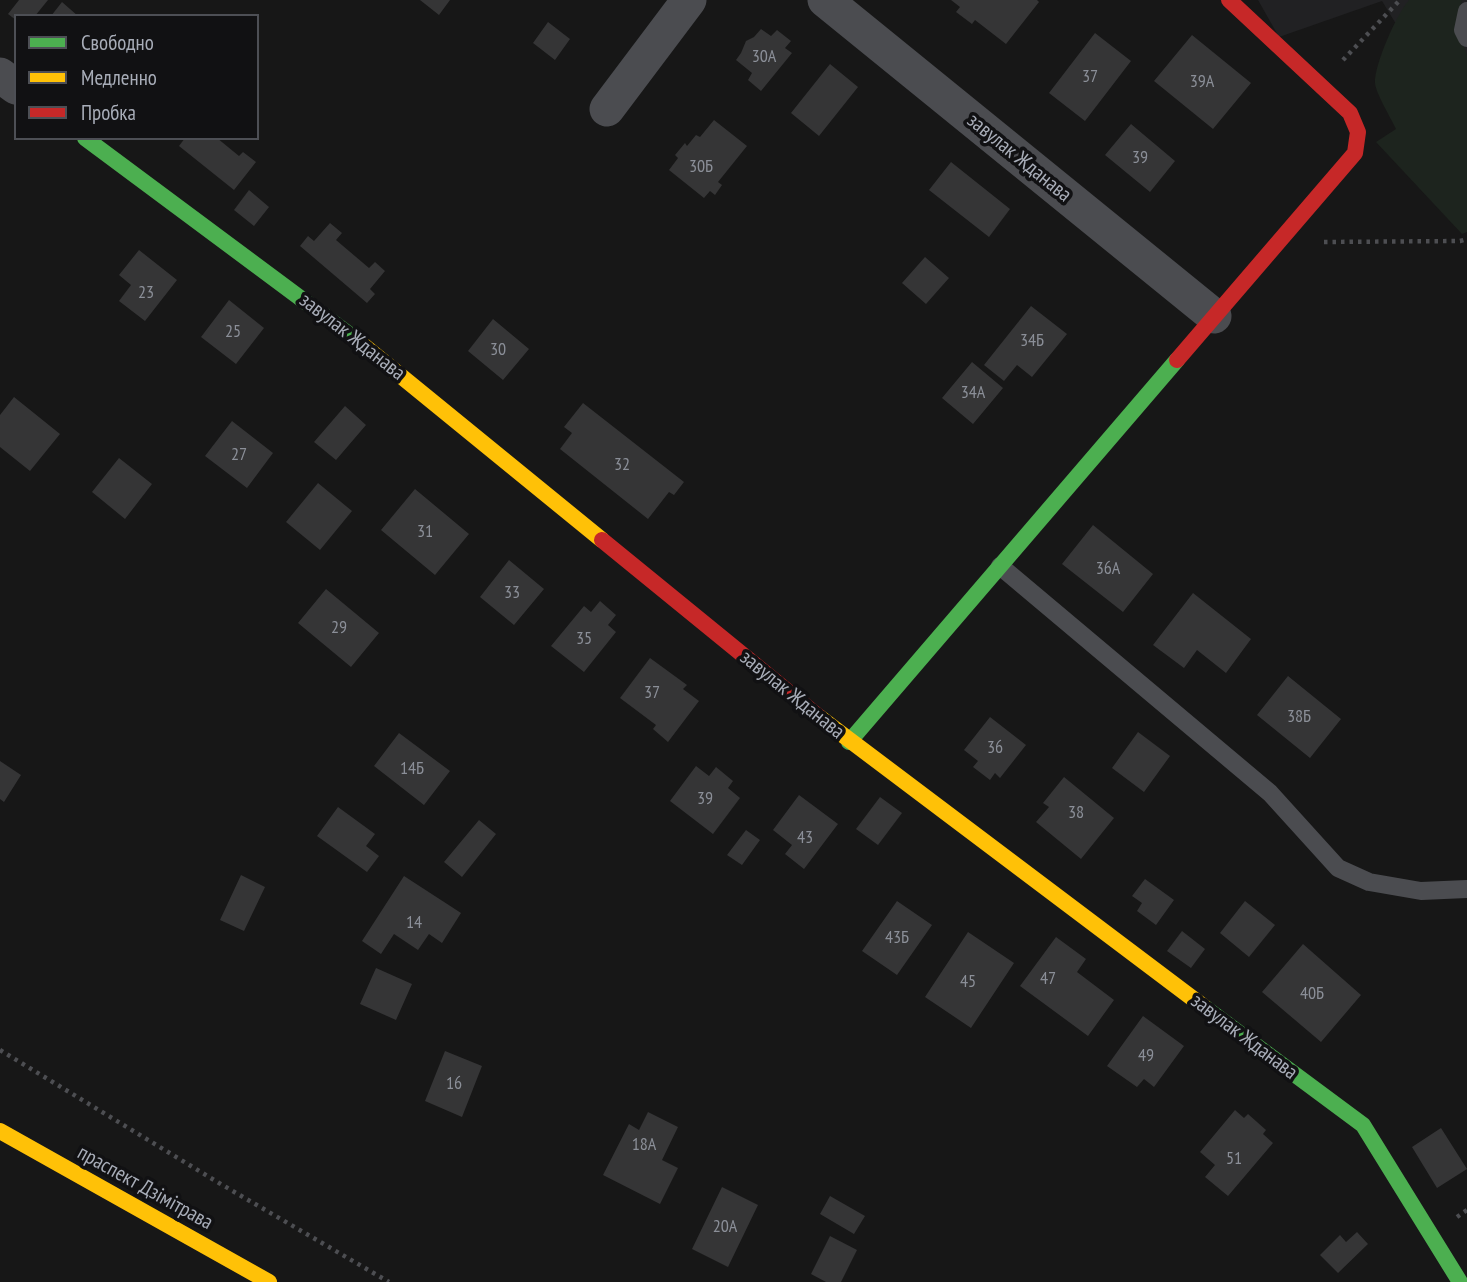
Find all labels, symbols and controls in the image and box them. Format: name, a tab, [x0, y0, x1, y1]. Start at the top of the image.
legend	[14, 14, 259, 140]
text: Свободно	[81, 29, 154, 56]
house number: 30А	[752, 46, 776, 68]
text: Медленно	[81, 64, 157, 91]
house number: 37	[1082, 66, 1098, 88]
house number: 39А	[1190, 71, 1214, 93]
text: Пробка	[81, 99, 136, 126]
street label: завулак Жданава	[962, 108, 1076, 208]
house number: 39	[1132, 147, 1148, 169]
house number: 30Б	[689, 156, 713, 178]
house number: 23	[138, 282, 154, 304]
street label: завулак Жданава	[294, 288, 410, 386]
house number: 25	[225, 321, 241, 343]
house number: 34Б	[1020, 330, 1044, 352]
house number: 30	[490, 339, 506, 361]
house number: 34А	[961, 382, 985, 404]
house number: 27	[231, 444, 247, 466]
house number: 32	[614, 454, 630, 476]
house number: 31	[417, 521, 433, 543]
house number: 36А	[1096, 558, 1120, 580]
house number: 33	[504, 582, 520, 604]
house number: 29	[331, 617, 347, 639]
house number: 35	[576, 628, 592, 650]
street label: завулак Жданава	[735, 645, 849, 745]
house number: 37	[644, 682, 660, 704]
house number: 38Б	[1287, 706, 1311, 728]
house number: 36	[987, 737, 1003, 759]
house number: 14Б	[400, 758, 424, 780]
house number: 39	[697, 788, 713, 810]
house number: 38	[1068, 802, 1084, 824]
house number: 43	[797, 827, 813, 849]
house number: 14	[406, 912, 422, 934]
house number: 43Б	[885, 927, 909, 949]
house number: 47	[1040, 968, 1056, 990]
house number: 45	[960, 971, 976, 993]
house number: 40Б	[1300, 983, 1324, 1005]
street label: завулак Жданава	[1186, 989, 1302, 1085]
house number: 49	[1138, 1045, 1154, 1067]
house number: 16	[446, 1073, 462, 1095]
house number: 18А	[632, 1134, 656, 1156]
street label: праспект Дзімітрава	[73, 1140, 217, 1236]
house number: 51	[1226, 1148, 1242, 1170]
house number: 20А	[713, 1216, 737, 1238]

